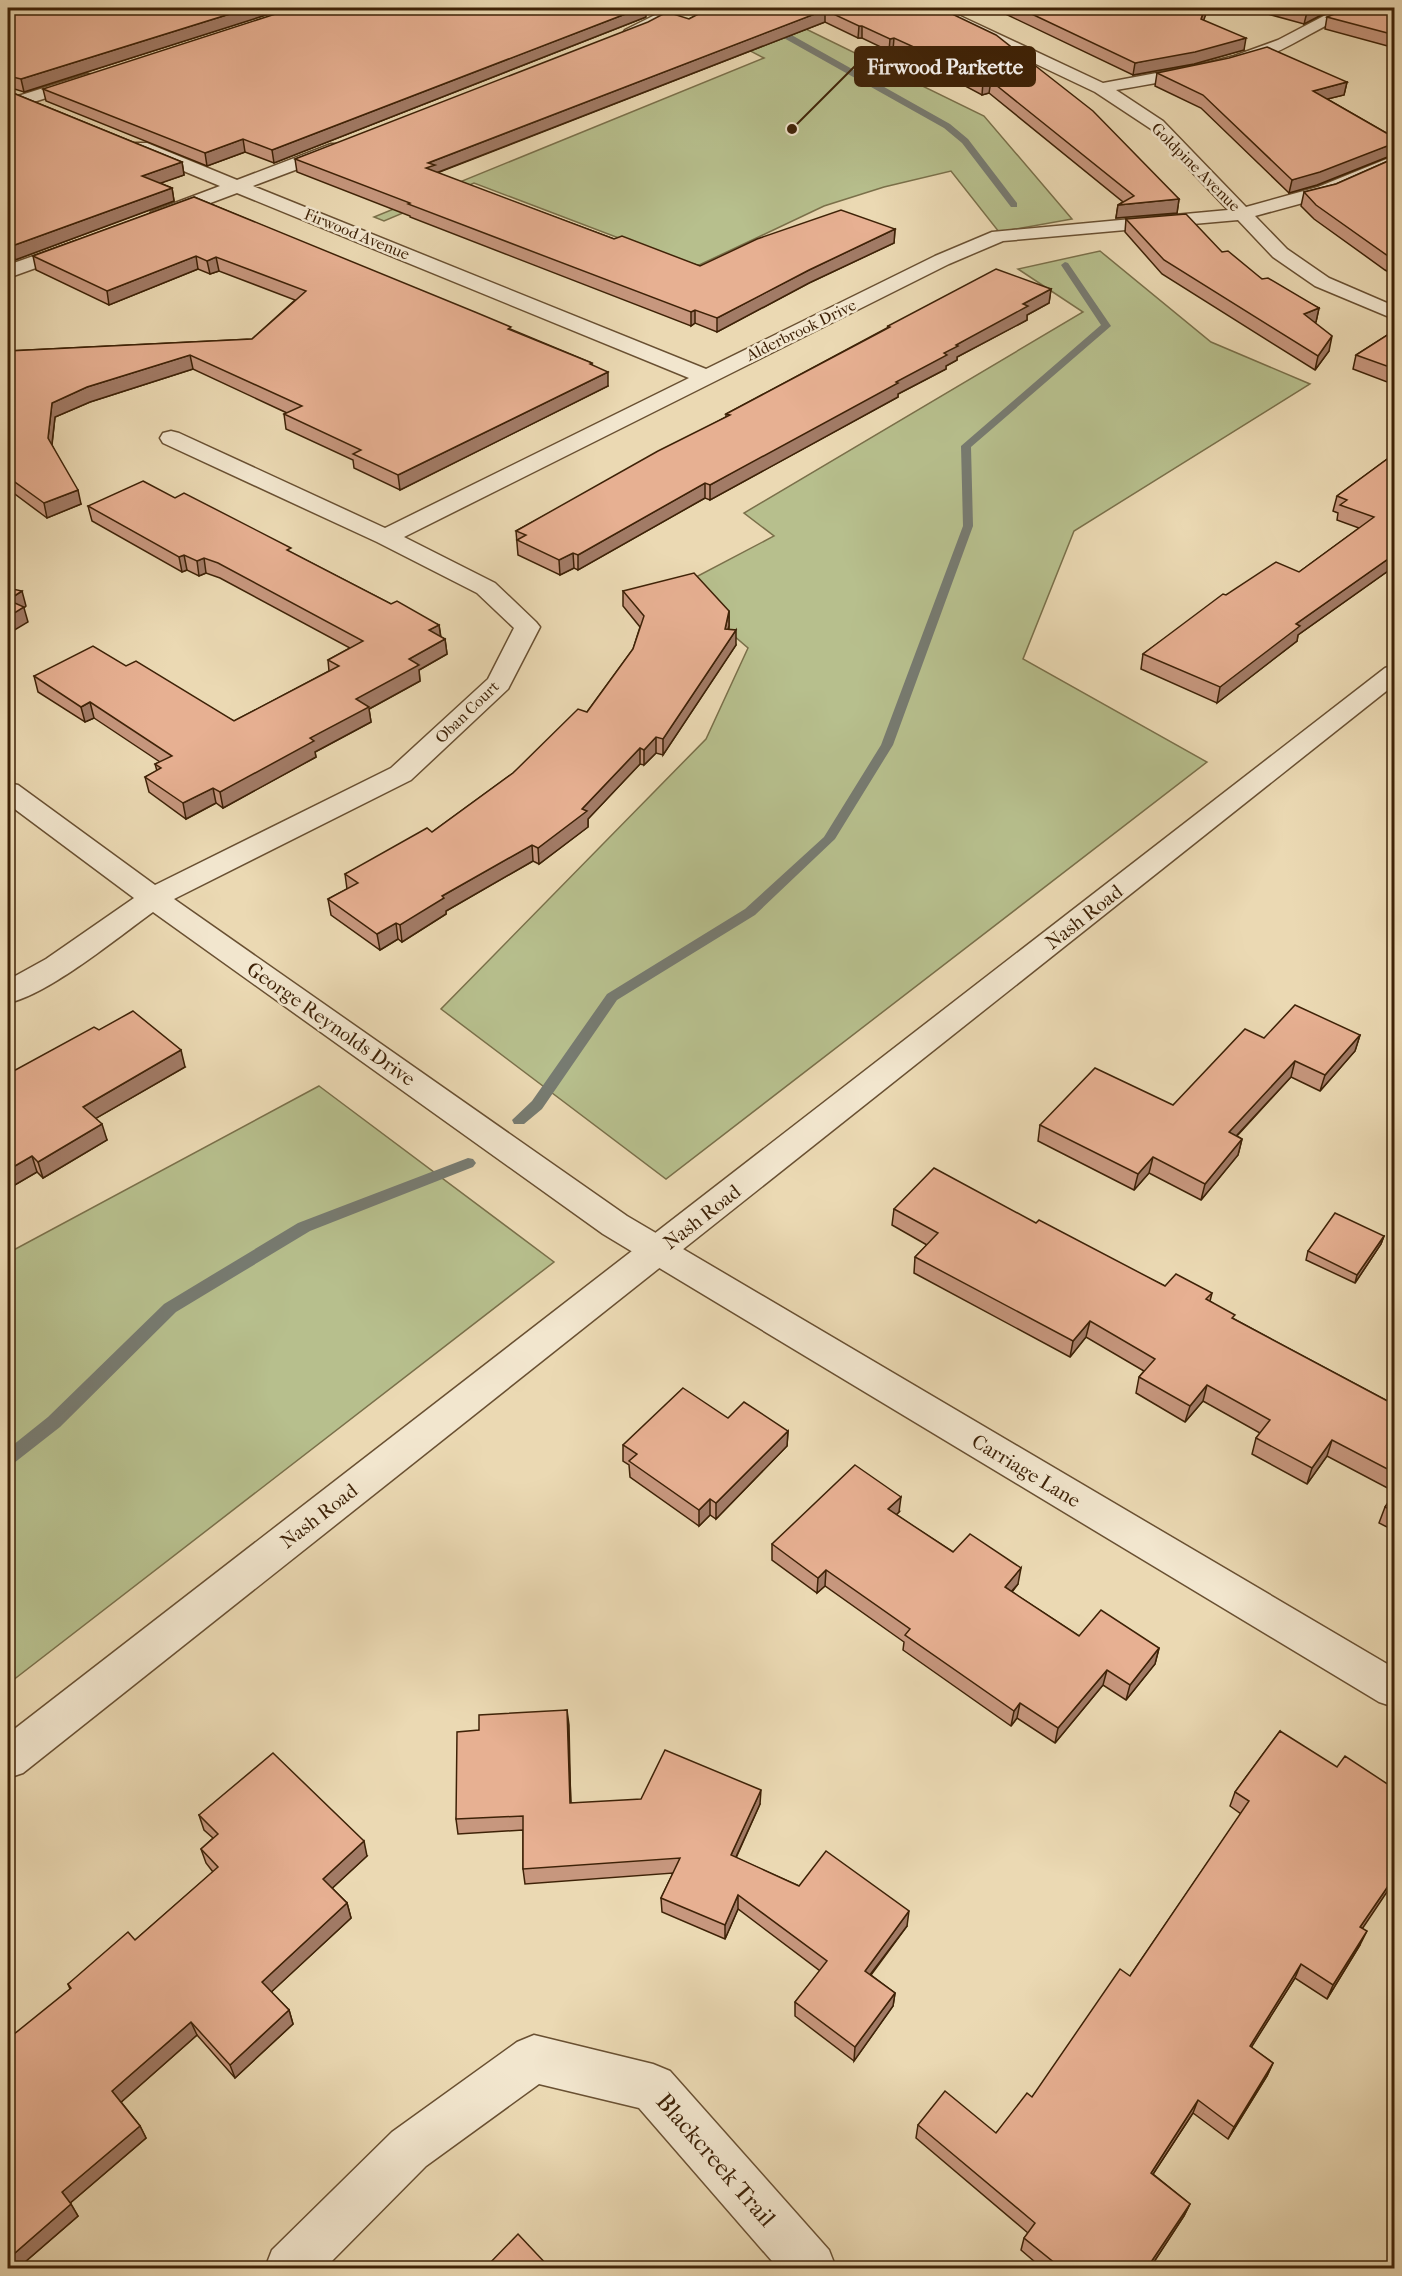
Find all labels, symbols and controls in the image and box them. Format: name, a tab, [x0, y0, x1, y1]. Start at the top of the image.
callout: Firwood Parkette	[855, 47, 1035, 86]
text: Firwood Parkette	[866, 55, 1024, 79]
street label: Goldpine Avenue	[1148, 119, 1244, 215]
street label: Firwood Avenue	[302, 204, 412, 264]
street label: Alderbrook Drive	[742, 295, 859, 365]
street label: Oban Court	[431, 677, 503, 747]
street label: Nash Road	[1041, 879, 1128, 954]
street label: George Reynolds Drive	[242, 957, 420, 1091]
street label: Nash Road	[659, 1179, 746, 1254]
street label: Carriage Lane	[968, 1430, 1085, 1512]
street label: Nash Road	[276, 1478, 363, 1553]
street label: Blackcreek Trail	[651, 2088, 782, 2233]

